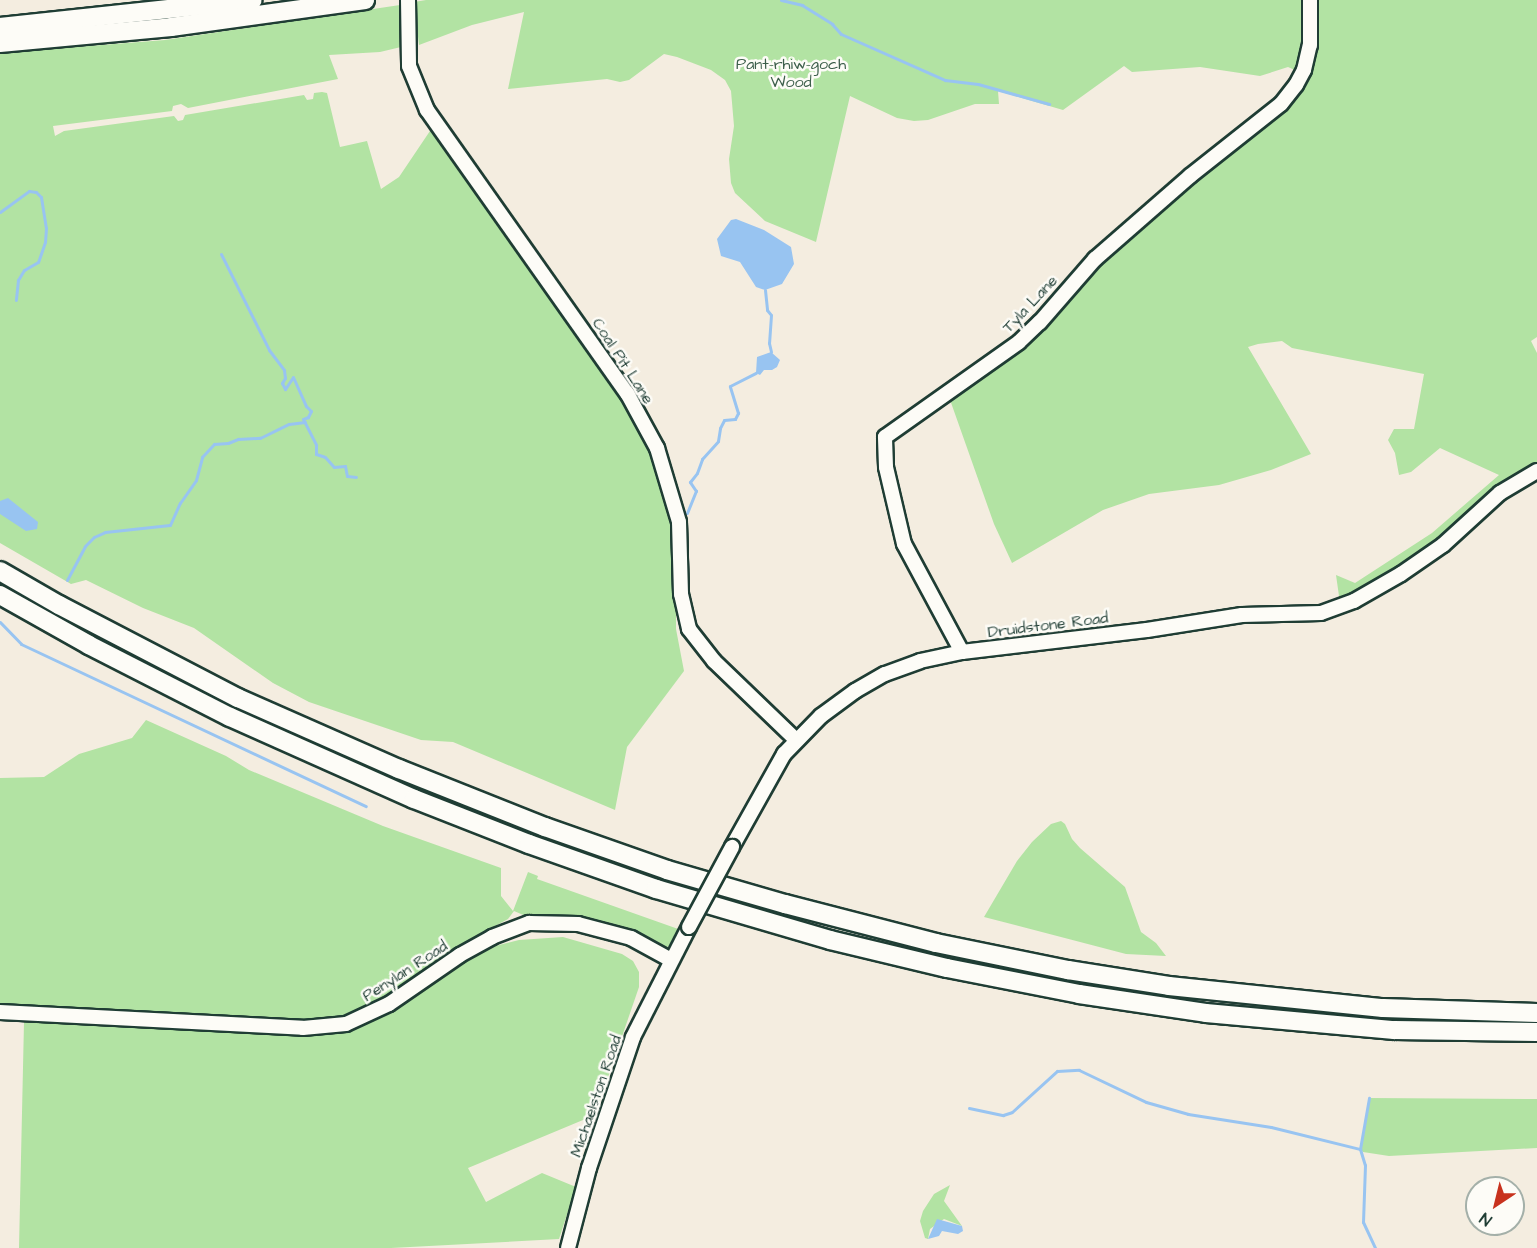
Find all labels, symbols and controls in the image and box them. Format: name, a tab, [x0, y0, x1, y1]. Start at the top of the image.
park label: Pant-rhiw-goch Wood	[736, 54, 846, 92]
street label: Tyla Lane	[999, 271, 1061, 337]
street label: Coal Pit Lane	[588, 314, 658, 408]
street label: Druidstone Road	[987, 608, 1109, 642]
street label: Penylan Road	[359, 936, 451, 1006]
street label: Michaelston Road	[566, 1033, 626, 1159]
north arrow	[1465, 1176, 1525, 1236]
text: N	[1475, 1207, 1496, 1231]

